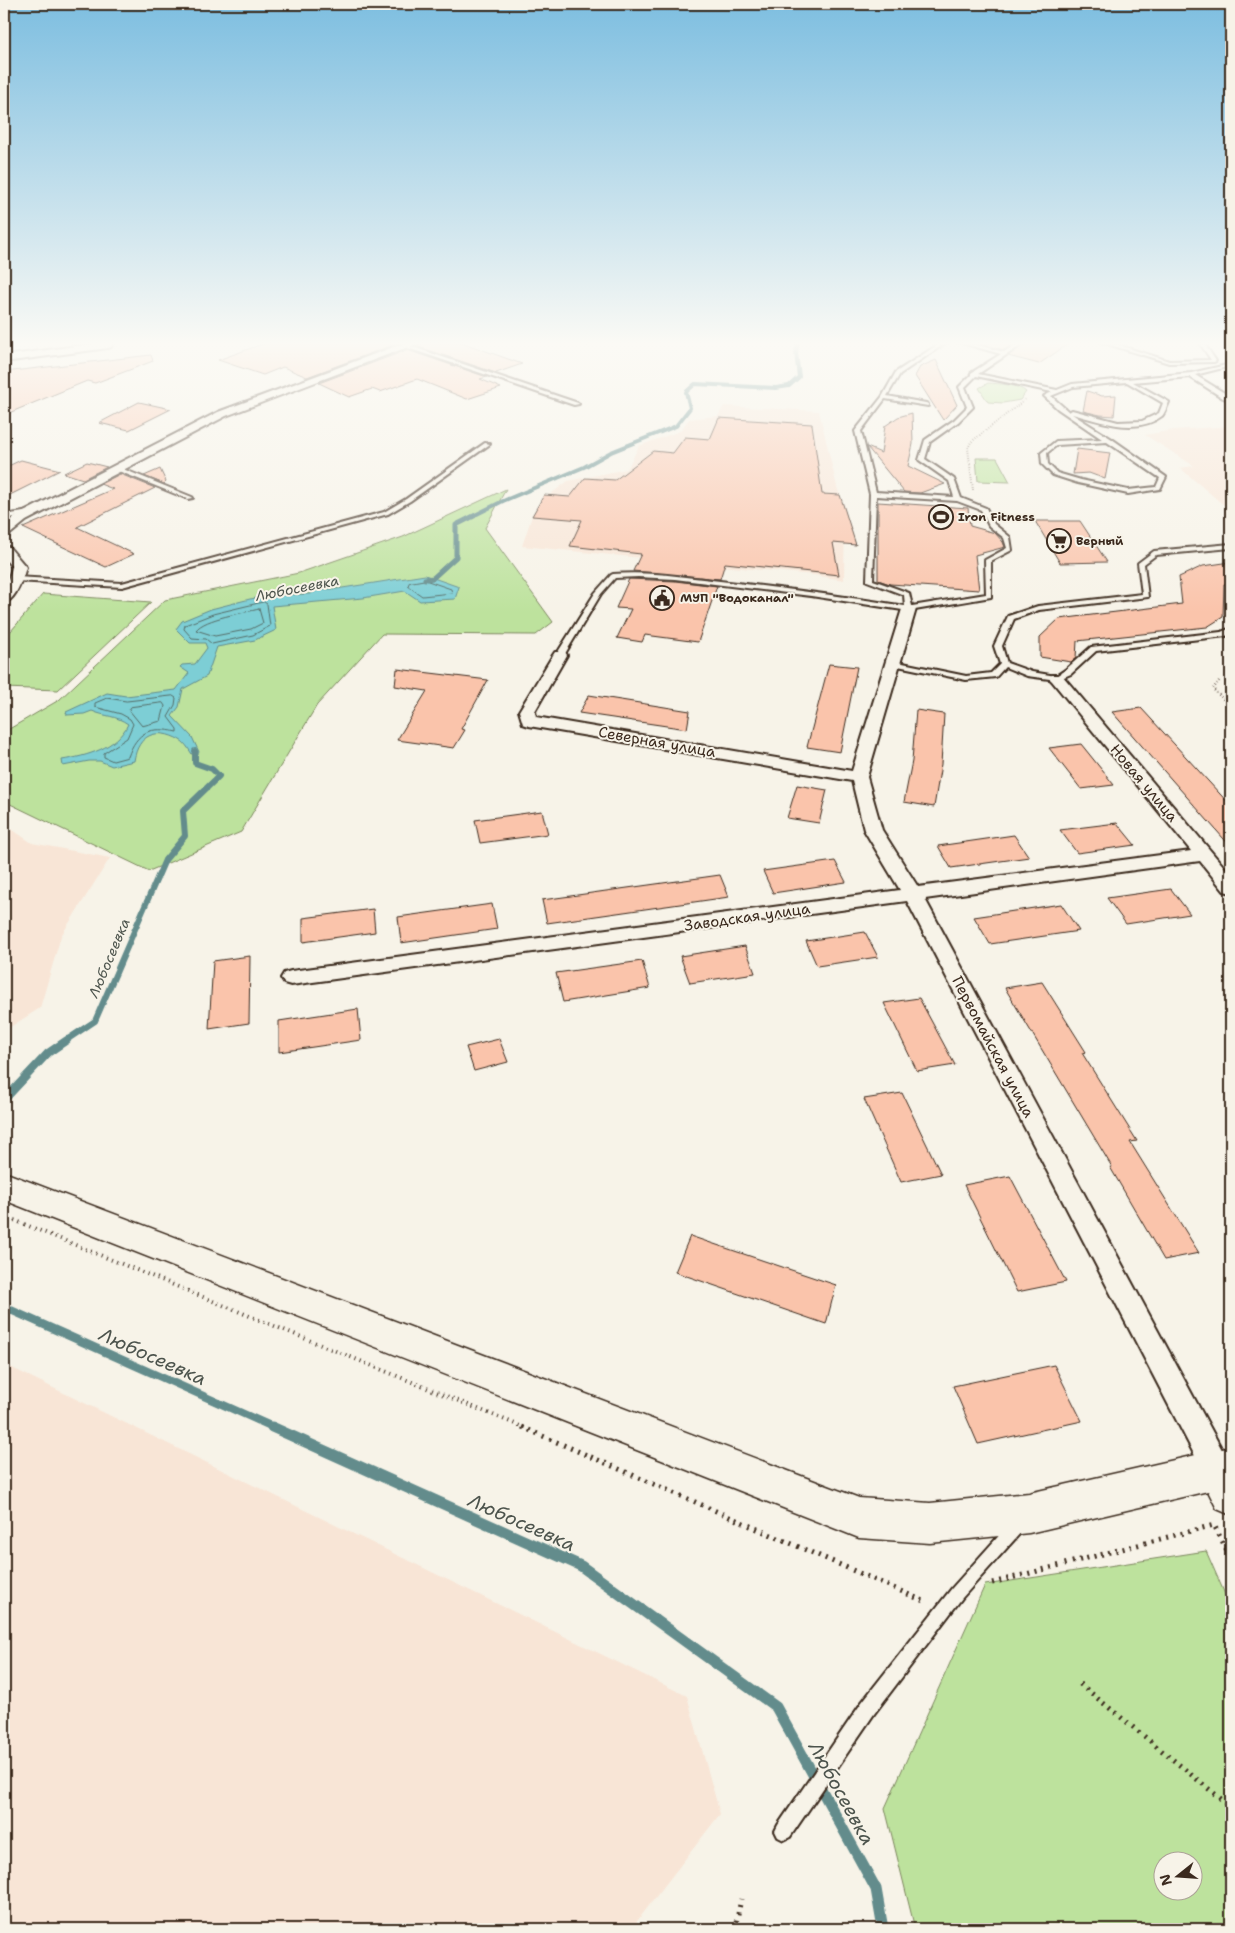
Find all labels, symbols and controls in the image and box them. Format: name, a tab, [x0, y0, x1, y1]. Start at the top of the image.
sports icon: Iron Fitness	[928, 504, 954, 530]
place label: Iron Fitness	[958, 509, 1035, 525]
supermarket icon: Верный	[1046, 528, 1072, 554]
place label: Верный	[1076, 533, 1124, 549]
water label: Любосеевка	[253, 571, 340, 605]
public building icon: МУП "Водоканал"	[649, 585, 675, 611]
place label: МУП "Водоканал"	[680, 590, 794, 606]
street label: Северная улица	[597, 722, 718, 762]
street label: Новая улица	[1106, 740, 1183, 827]
street label: Заводская улица	[683, 898, 812, 936]
water label: Любосеевка	[84, 916, 134, 1001]
street label: Первомайская улица	[947, 973, 1039, 1122]
water label: Любосеевка	[94, 1321, 210, 1391]
water label: Любосеевка	[463, 1487, 579, 1557]
water label: Любосеевка	[802, 1736, 880, 1850]
north arrow	[1152, 1850, 1202, 1900]
text: N	[1155, 1872, 1176, 1888]

